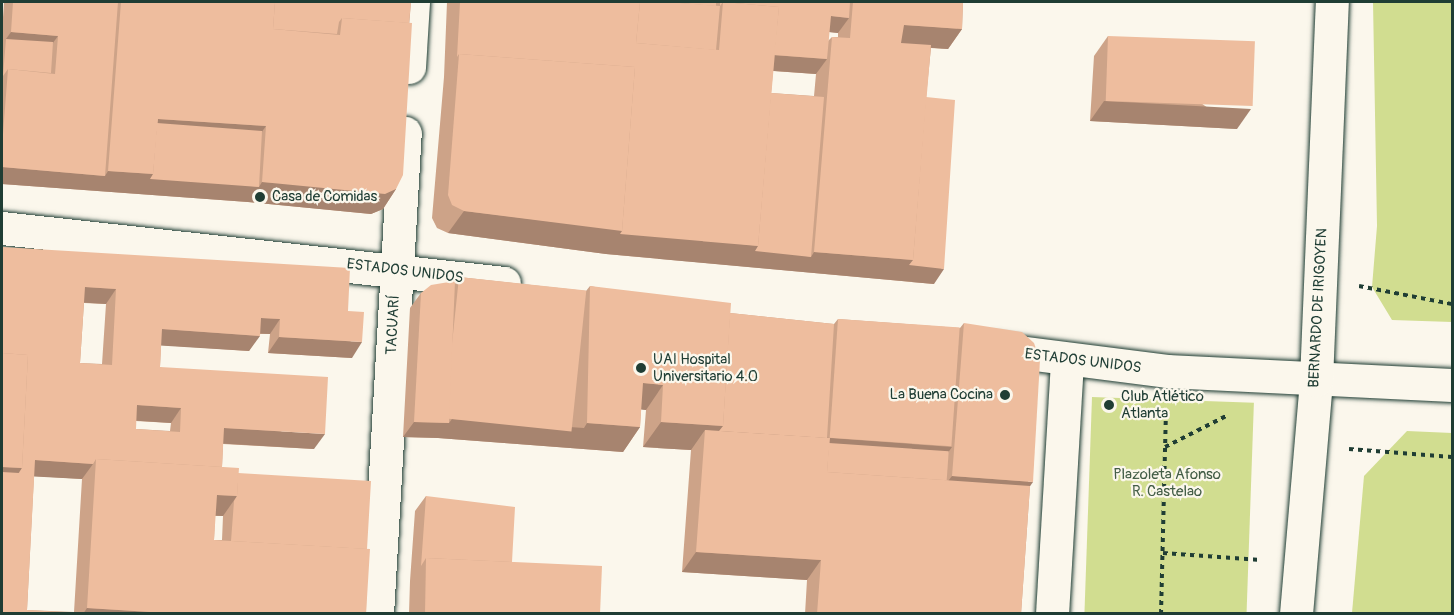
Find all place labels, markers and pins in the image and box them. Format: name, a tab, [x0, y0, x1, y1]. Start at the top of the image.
place label: Casa de Comidas	[272, 188, 377, 206]
marker: Casa de Comidas	[253, 190, 267, 204]
place label: UAI Hospital Universitario 4.0	[653, 350, 758, 385]
marker: UAI Hospital Universitario 4.0	[634, 361, 648, 375]
place label: La Buena Cocina	[890, 386, 993, 404]
place label: Club Atlético Atlanta	[1121, 387, 1204, 422]
marker: La Buena Cocina	[998, 388, 1012, 402]
marker: Club Atlético Atlanta	[1102, 398, 1116, 412]

